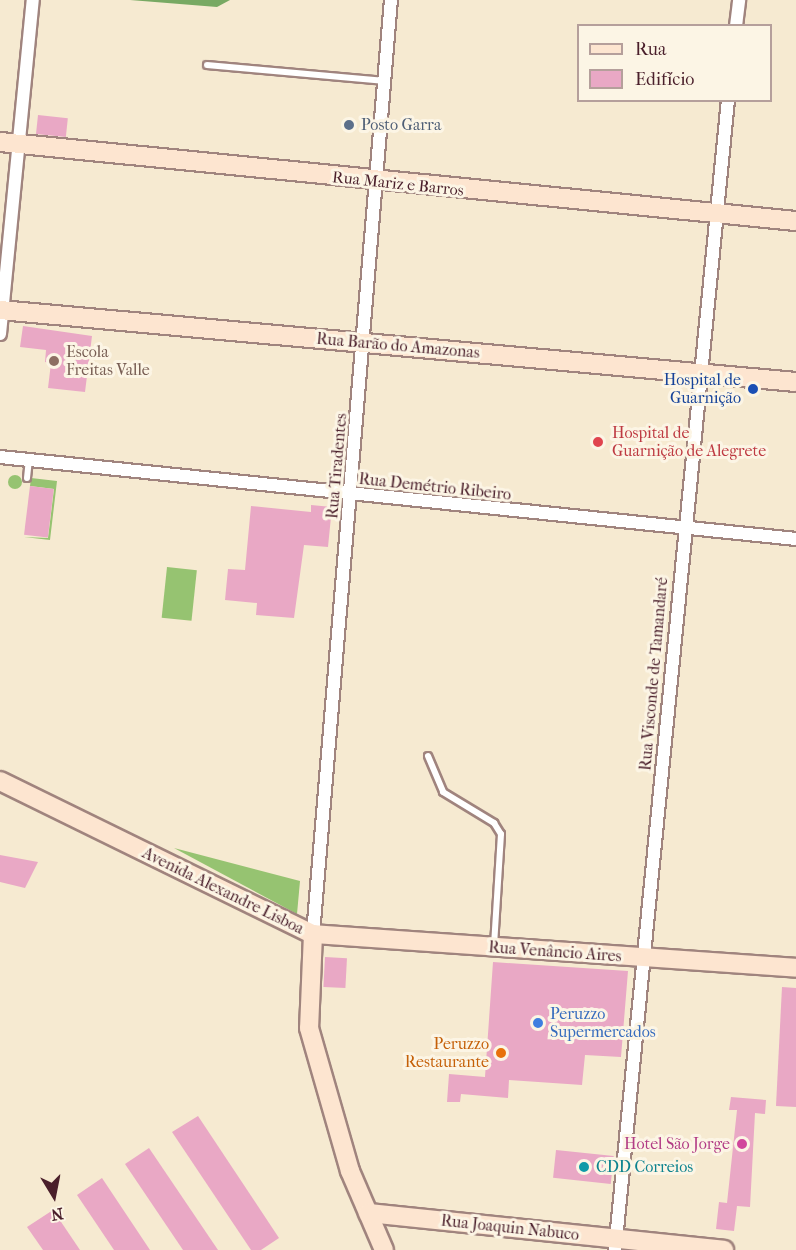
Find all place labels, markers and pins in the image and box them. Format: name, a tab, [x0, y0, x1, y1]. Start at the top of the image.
place label: Posto Garra	[361, 115, 441, 135]
marker: Posto Garra	[342, 118, 356, 132]
place label: Escola Freitas Valle	[66, 342, 150, 380]
marker: Escola Freitas Valle	[47, 354, 61, 368]
place label: Hospital de Guarnição	[664, 370, 741, 408]
marker: Hospital de Guarnição	[746, 382, 760, 396]
place label: Hospital de Guarnição de Alegrete	[612, 423, 766, 461]
marker: Hospital de Guarnição de Alegrete	[589, 433, 607, 451]
place label: Peruzzo Supermercados	[550, 1004, 656, 1042]
marker: Peruzzo Supermercados	[531, 1016, 545, 1030]
place label: Peruzzo Restaurante	[405, 1034, 489, 1072]
marker: Peruzzo Restaurante	[494, 1046, 508, 1060]
place label: Hotel São Jorge	[624, 1134, 730, 1154]
marker: Hotel São Jorge	[735, 1137, 749, 1151]
place label: CDD Correios	[596, 1157, 693, 1177]
marker: CDD Correios	[577, 1160, 591, 1174]

